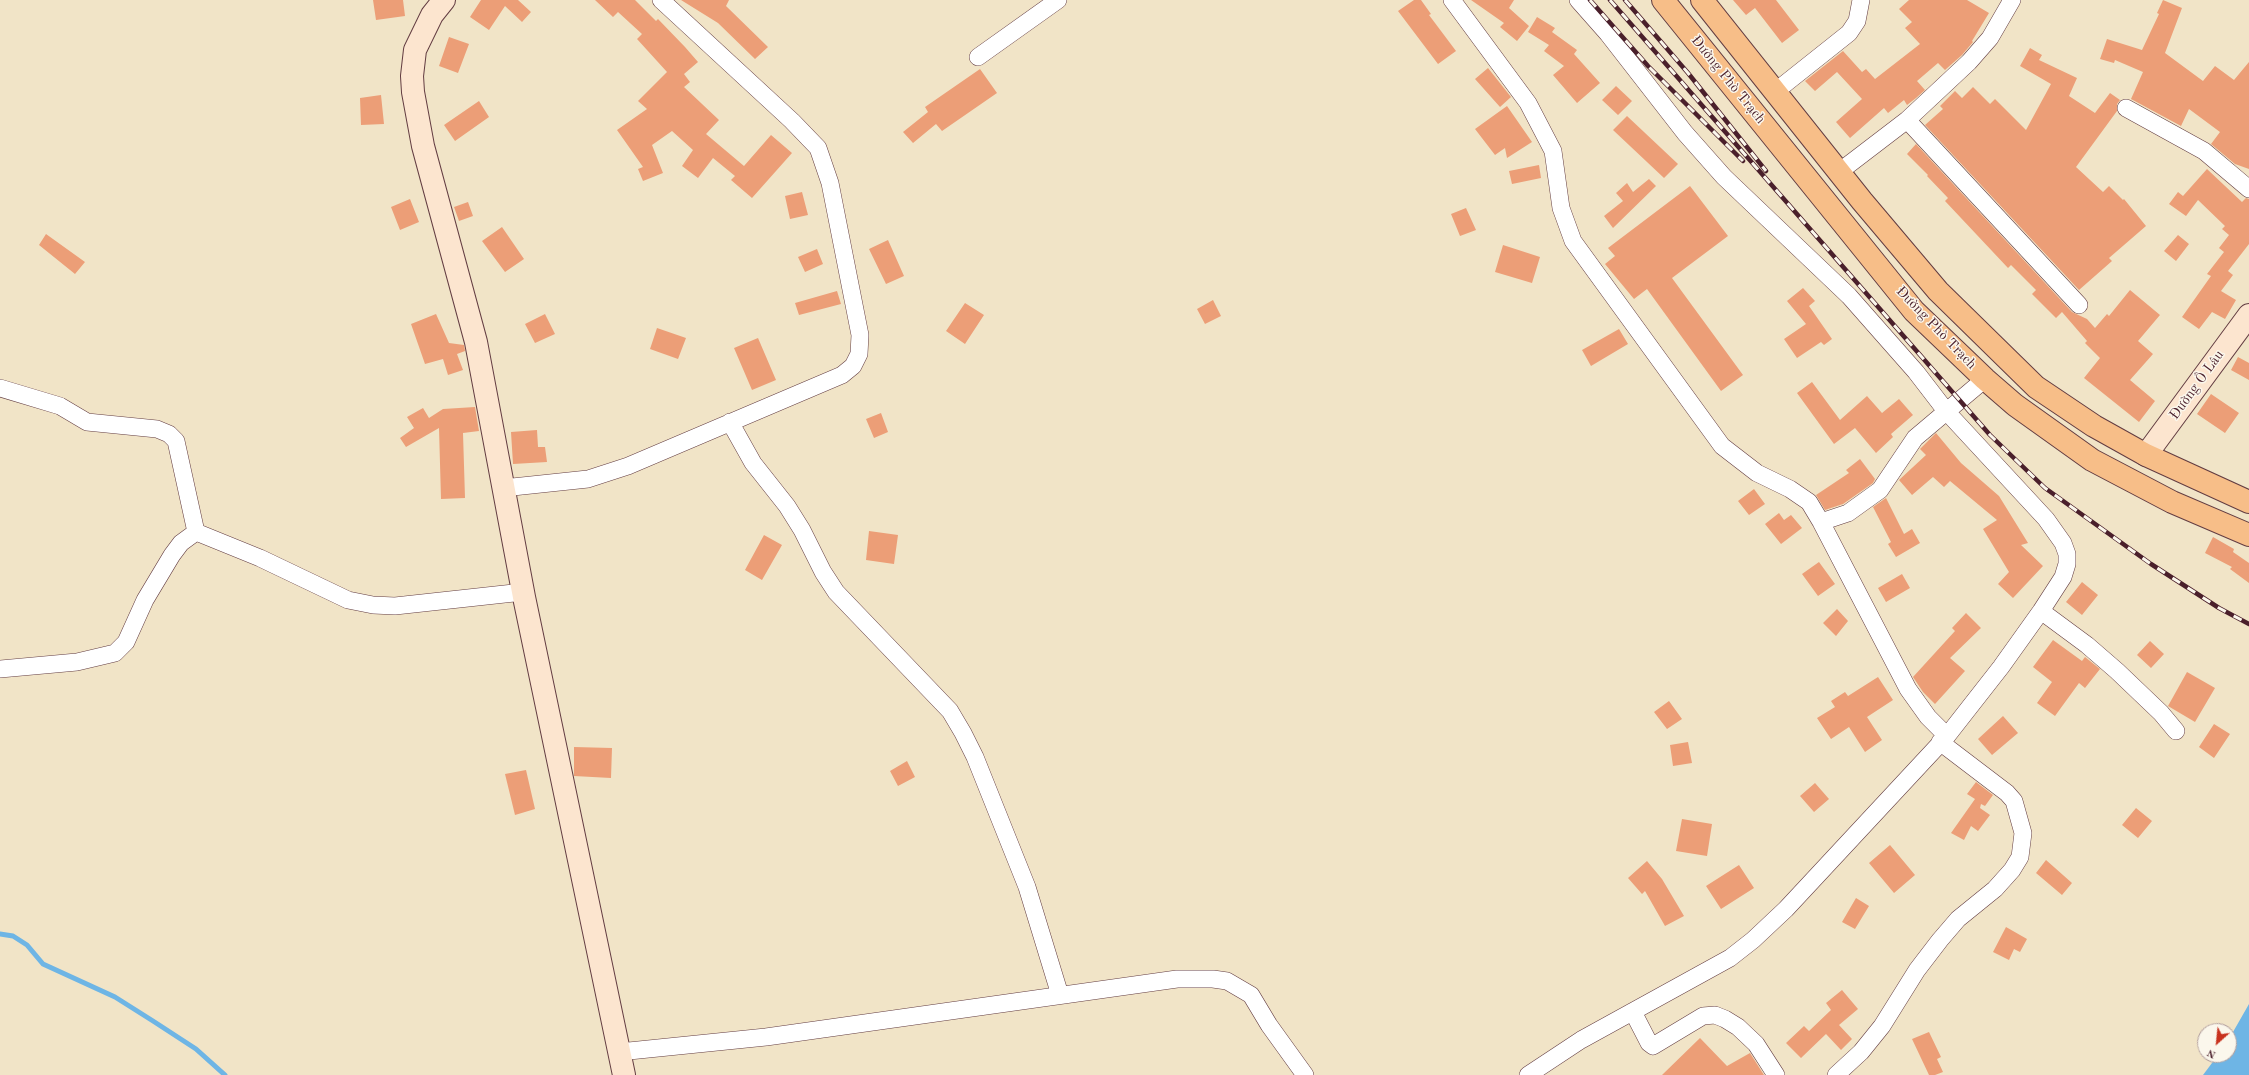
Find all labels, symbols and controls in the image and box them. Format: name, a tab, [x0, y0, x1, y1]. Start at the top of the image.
street label: Đường Phò Trạch	[1687, 33, 1769, 127]
street label: Đường Phò Trạch	[1892, 283, 1980, 373]
street label: Đường Ô Lâu	[2166, 347, 2228, 423]
north arrow	[2197, 1023, 2237, 1063]
text: N	[2206, 1046, 2218, 1060]

